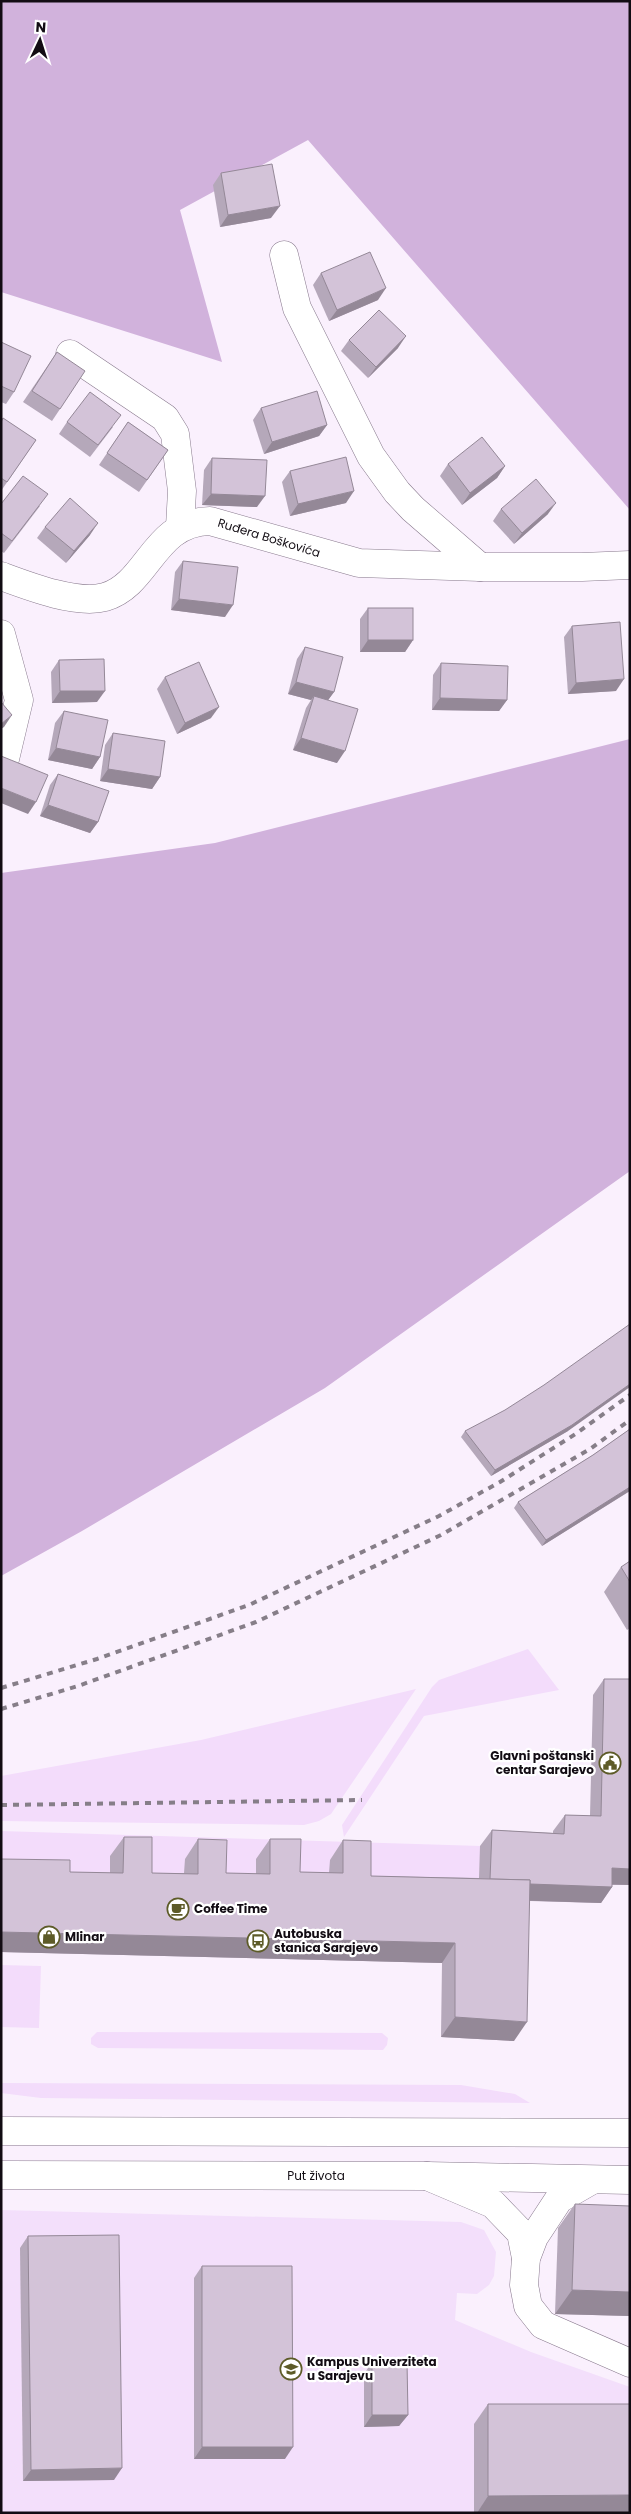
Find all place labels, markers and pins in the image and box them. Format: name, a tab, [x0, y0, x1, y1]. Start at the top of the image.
place label: Glavni poštanski centar Sarajevo	[490, 1747, 594, 1778]
public building icon: Glavni poštanski centar Sarajevo	[598, 1751, 622, 1775]
cafe icon: Coffee Time	[166, 1897, 190, 1921]
place label: Coffee Time	[194, 1900, 268, 1917]
shop icon: Mlinar	[37, 1925, 61, 1949]
place label: Autobuska stanica Sarajevo	[274, 1925, 379, 1956]
place label: Mlinar	[65, 1928, 104, 1945]
bus stop icon: Autobuska stanica Sarajevo	[246, 1929, 270, 1953]
place label: Kampus Univerziteta u Sarajevu	[307, 2353, 437, 2384]
school or university icon: Kampus Univerziteta u Sarajevu	[279, 2357, 303, 2381]

